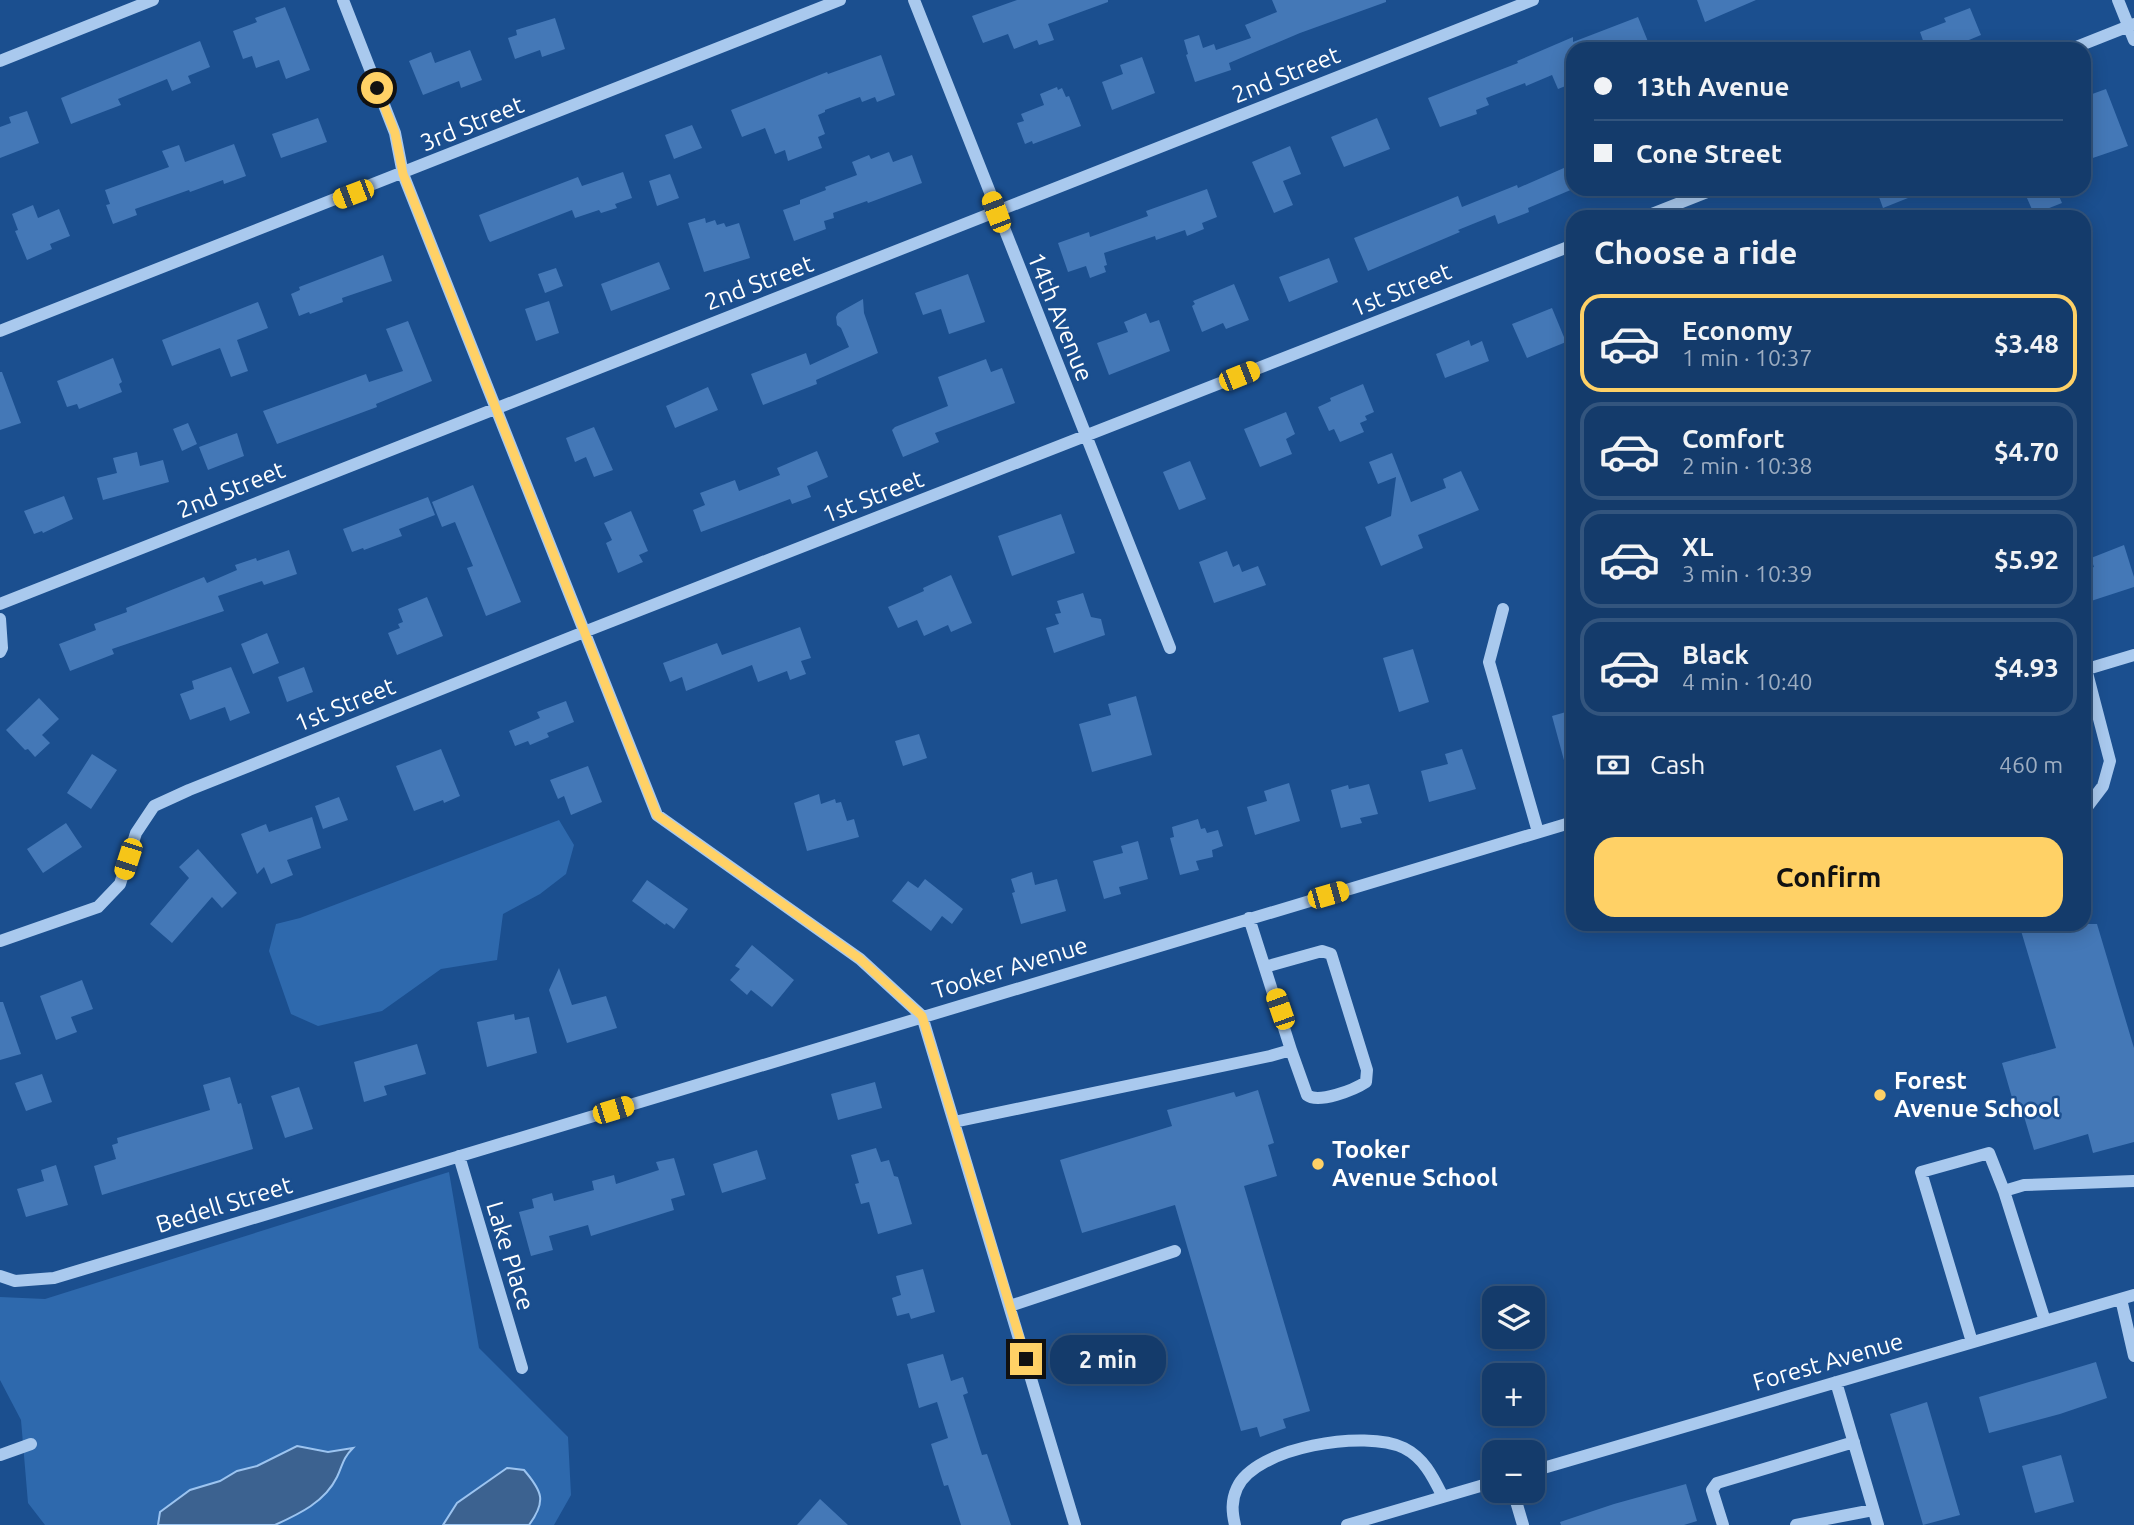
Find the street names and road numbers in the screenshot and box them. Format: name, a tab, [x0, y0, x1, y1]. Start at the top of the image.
street label: 2nd Street	[1228, 40, 1344, 108]
street label: 3rd Street	[416, 90, 528, 156]
street label: 14th Avenue	[1022, 248, 1099, 385]
street label: 2nd Street	[701, 249, 817, 316]
street label: 1st Street	[1347, 257, 1455, 322]
street label: 2nd Street	[173, 455, 289, 523]
street label: 1st Street	[819, 465, 928, 528]
street label: 1st Street	[291, 672, 399, 737]
street label: Tooker Avenue	[929, 931, 1091, 1004]
street label: Bedell Street	[153, 1171, 296, 1238]
street label: Lake Place	[481, 1198, 540, 1314]
street label: Forest Avenue	[1750, 1327, 1906, 1396]

